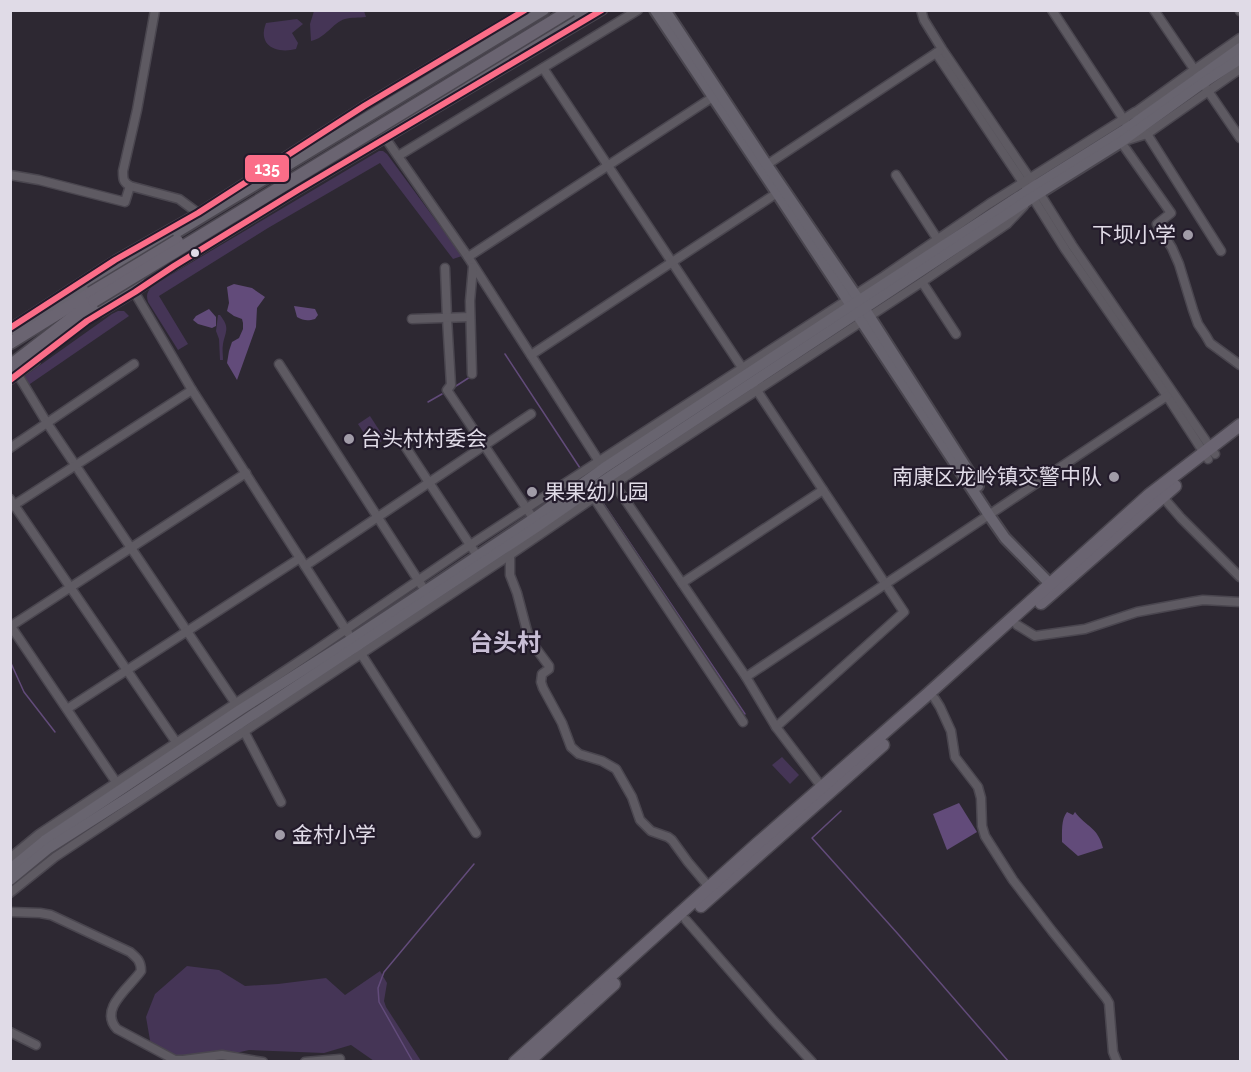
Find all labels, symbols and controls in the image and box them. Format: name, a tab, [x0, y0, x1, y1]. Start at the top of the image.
line badge: 135	[244, 154, 290, 183]
text: 135	[254, 159, 280, 178]
place label: 下坝小学	[1092, 222, 1176, 247]
marker: 下坝小学	[1181, 228, 1195, 242]
unlabelled marker	[189, 247, 201, 259]
place label: 台头村村委会	[361, 426, 487, 451]
marker: 台头村村委会	[342, 432, 356, 446]
place label: 南康区龙岭镇交警中队	[892, 464, 1102, 489]
marker: 南康区龙岭镇交警中队	[1107, 470, 1121, 484]
place label: 果果幼儿园	[544, 479, 649, 504]
marker: 果果幼儿园	[525, 485, 539, 499]
district label: 台头村	[469, 628, 541, 657]
place label: 金村小学	[292, 822, 376, 847]
marker: 金村小学	[273, 828, 287, 842]

